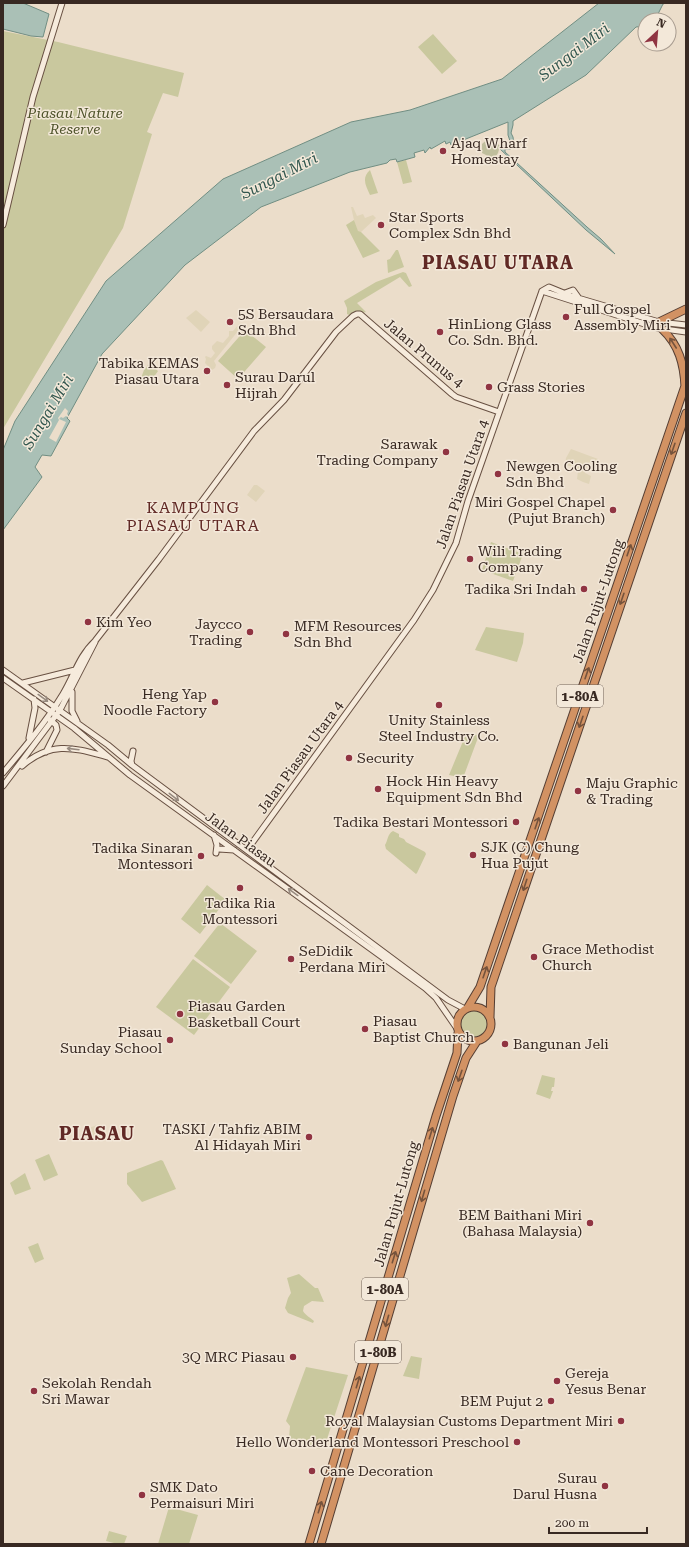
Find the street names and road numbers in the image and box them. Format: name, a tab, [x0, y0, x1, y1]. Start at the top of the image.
street label: Jalan Prunus 4	[381, 315, 467, 391]
street label: Jalan Piasau Utara 4	[432, 417, 492, 551]
street label: Jalan Pujut-Lutong	[569, 537, 627, 665]
road number: 1-80A	[557, 685, 603, 707]
street label: Jalan Piasau Utara 4	[254, 697, 346, 817]
street label: Jalan Piasau	[202, 808, 280, 870]
street label: Jalan Pujut-Lutong	[370, 1139, 422, 1269]
road number: 1-80A	[362, 1278, 408, 1300]
road number: 1-80B	[355, 1341, 401, 1363]

